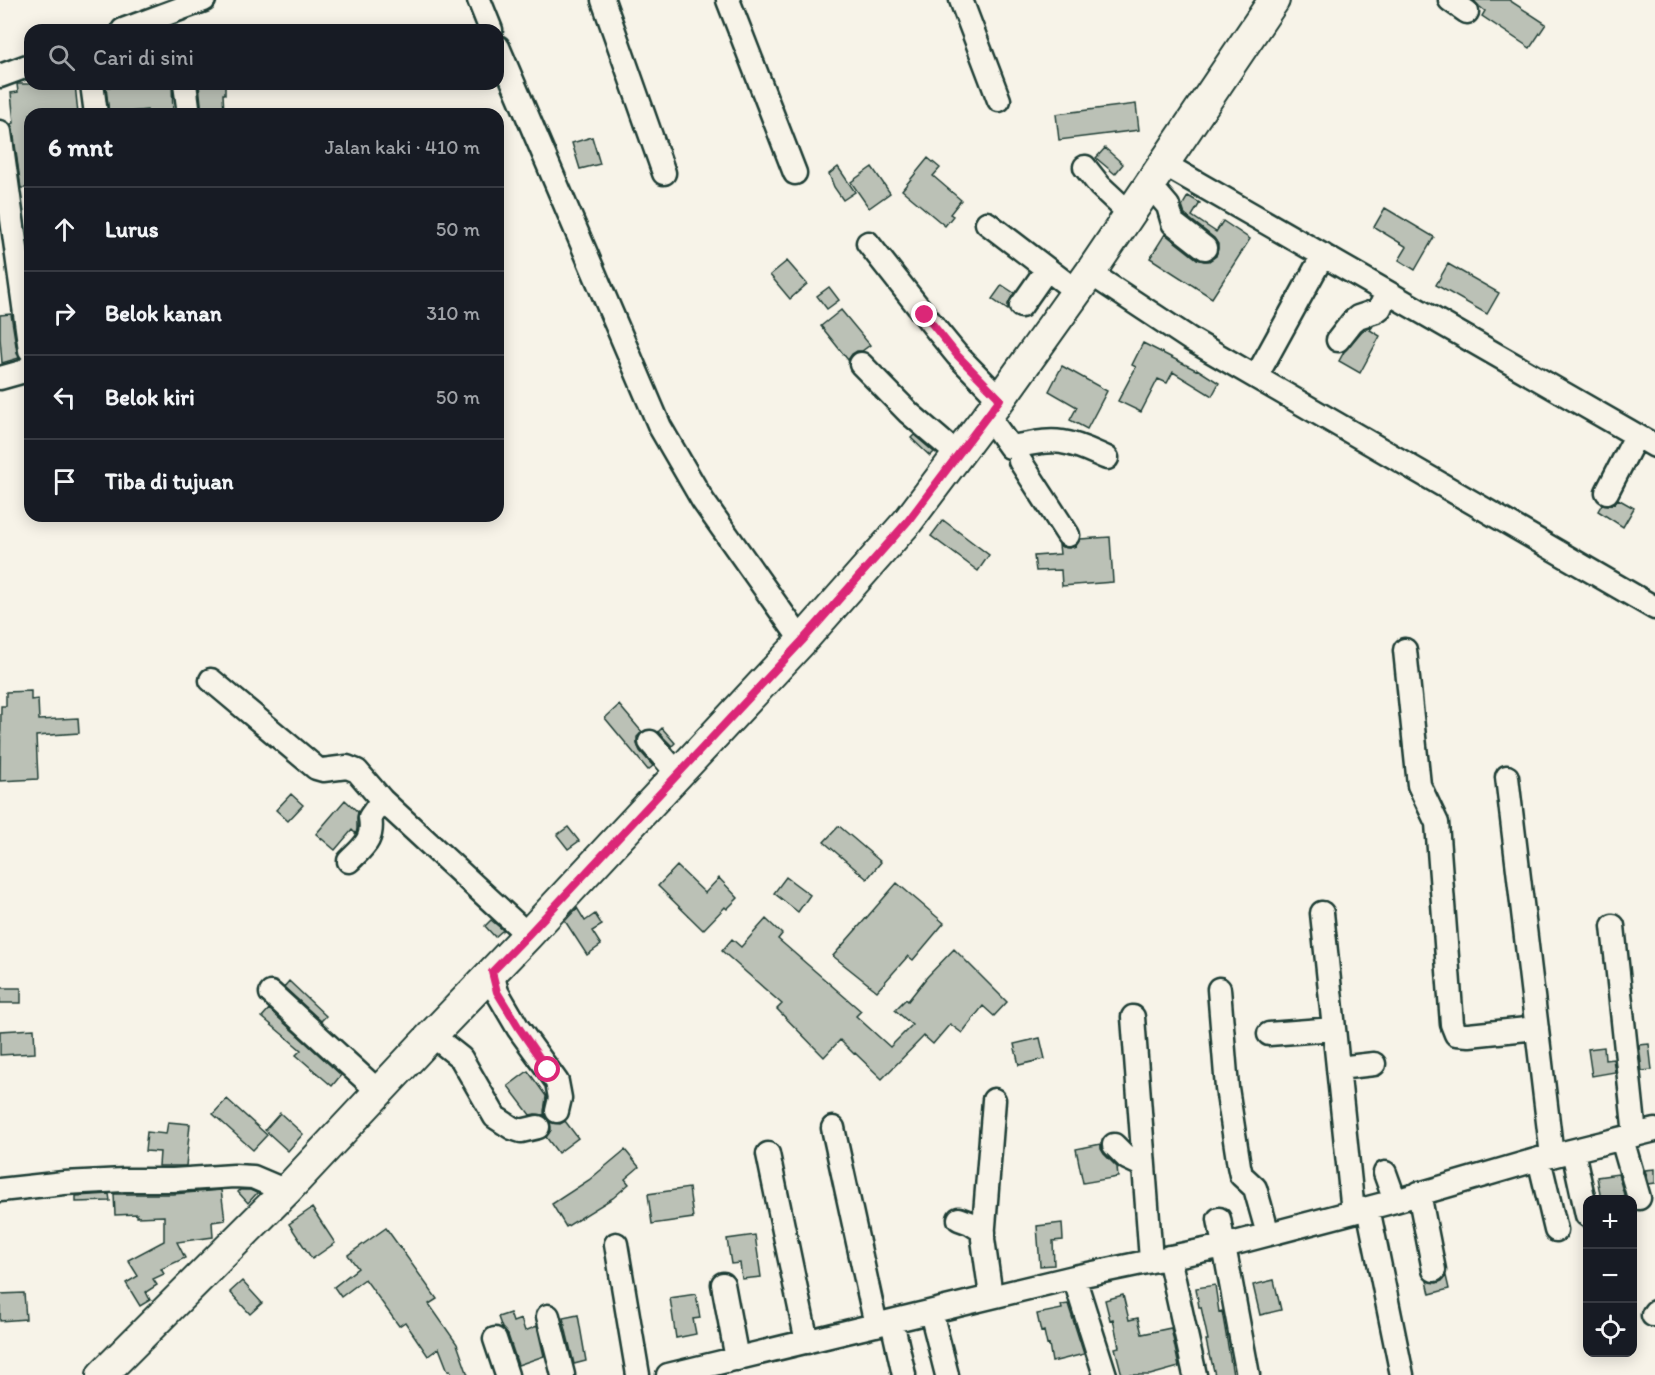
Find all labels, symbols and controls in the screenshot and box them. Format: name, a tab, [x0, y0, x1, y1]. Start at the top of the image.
search box	[24, 24, 504, 90]
icon: search	[45, 41, 78, 74]
text: Cari di sini	[93, 44, 194, 71]
text: 6 mnt	[48, 131, 113, 163]
text: Jalan kaki · 410 m	[325, 135, 480, 159]
icon: ahead	[48, 213, 81, 246]
text: Lurus	[105, 216, 159, 243]
text: 50 m	[436, 217, 480, 241]
icon: right	[48, 297, 81, 330]
text: Belok kanan	[105, 300, 222, 327]
text: 310 m	[426, 301, 480, 325]
route end	[911, 301, 937, 327]
icon: left	[48, 381, 81, 414]
text: Belok kiri	[105, 384, 195, 411]
text: 50 m	[436, 385, 480, 409]
icon: arrive	[48, 465, 81, 498]
text: Tiba di tujuan	[105, 468, 234, 495]
route start	[534, 1056, 560, 1082]
map controls	[1583, 1195, 1637, 1357]
button: +	[1583, 1195, 1637, 1249]
button: −	[1583, 1249, 1637, 1303]
button: locate	[1583, 1303, 1637, 1357]

